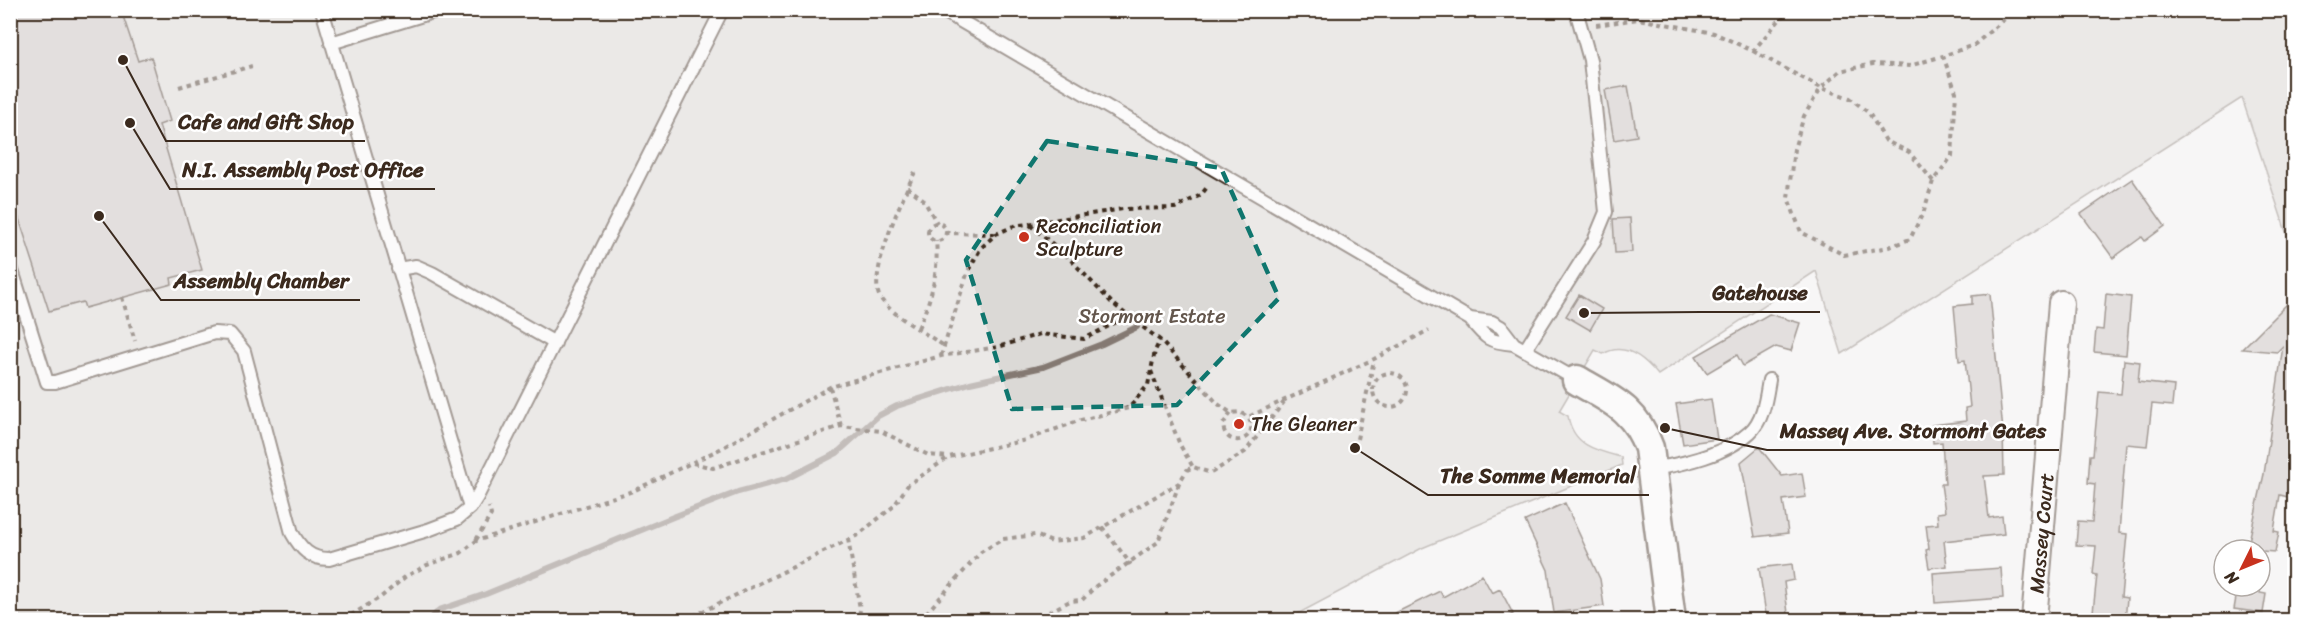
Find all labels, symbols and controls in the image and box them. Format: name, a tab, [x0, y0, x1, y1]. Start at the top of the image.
callout: Cafe and Gift Shop	[166, 102, 365, 141]
text: Cafe and Gift Shop	[177, 103, 355, 141]
callout: N.I. Assembly Post Office	[170, 150, 435, 189]
text: N.I. Assembly Post Office	[181, 151, 424, 189]
place label: Reconciliation Sculpture	[1036, 209, 1162, 267]
marker: Reconciliation Sculpture	[1017, 230, 1031, 244]
callout: Assembly Chamber	[161, 261, 360, 300]
text: Assembly Chamber	[172, 262, 351, 300]
callout: Gatehouse	[1701, 273, 1820, 312]
text: Gatehouse	[1711, 274, 1808, 312]
park label: Stormont Estate	[1079, 299, 1226, 334]
place label: The Gleaner	[1251, 407, 1358, 442]
callout: Massey Ave. Stormont Gates	[1767, 411, 2059, 450]
text: Massey Ave. Stormont Gates	[1779, 412, 2047, 450]
marker: The Gleaner	[1232, 417, 1246, 431]
callout: The Somme Memorial	[1428, 456, 1649, 495]
text: The Somme Memorial	[1440, 457, 1637, 495]
street label: Massey Court	[2019, 472, 2064, 595]
north arrow	[2212, 538, 2272, 598]
text: N	[2216, 563, 2246, 593]

